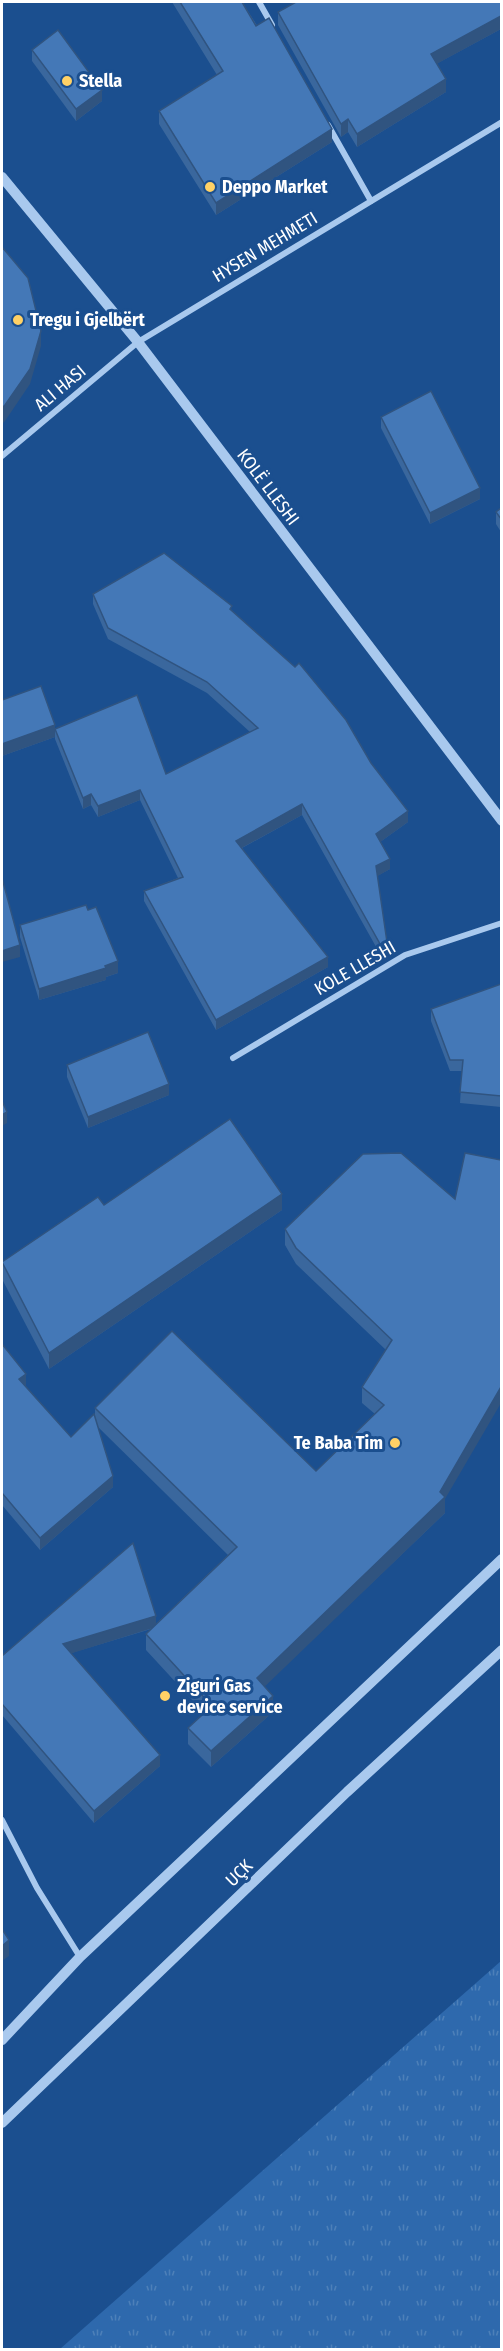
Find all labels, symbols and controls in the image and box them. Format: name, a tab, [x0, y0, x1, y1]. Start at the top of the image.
place label: Stella	[79, 70, 122, 92]
marker: Stella	[60, 74, 74, 88]
place label: Deppo Market	[222, 176, 328, 198]
marker: Deppo Market	[203, 180, 217, 194]
street label: HYSEN MEHMETI	[209, 207, 321, 287]
place label: Tregu i Gjelbërt	[30, 309, 146, 331]
marker: Tregu i Gjelbërt	[11, 313, 25, 327]
street label: ALI HASI	[30, 360, 90, 416]
street label: KOLË LLESHI	[232, 444, 304, 530]
street label: KOLE LLESHI	[311, 936, 399, 1000]
place label: Te Baba Tim	[294, 1432, 383, 1454]
marker: Te Baba Tim	[388, 1436, 402, 1450]
place label: Ziguri Gas device service	[177, 1675, 283, 1718]
marker: Ziguri Gas device service	[158, 1689, 172, 1703]
street label: UÇK	[221, 1855, 258, 1891]

